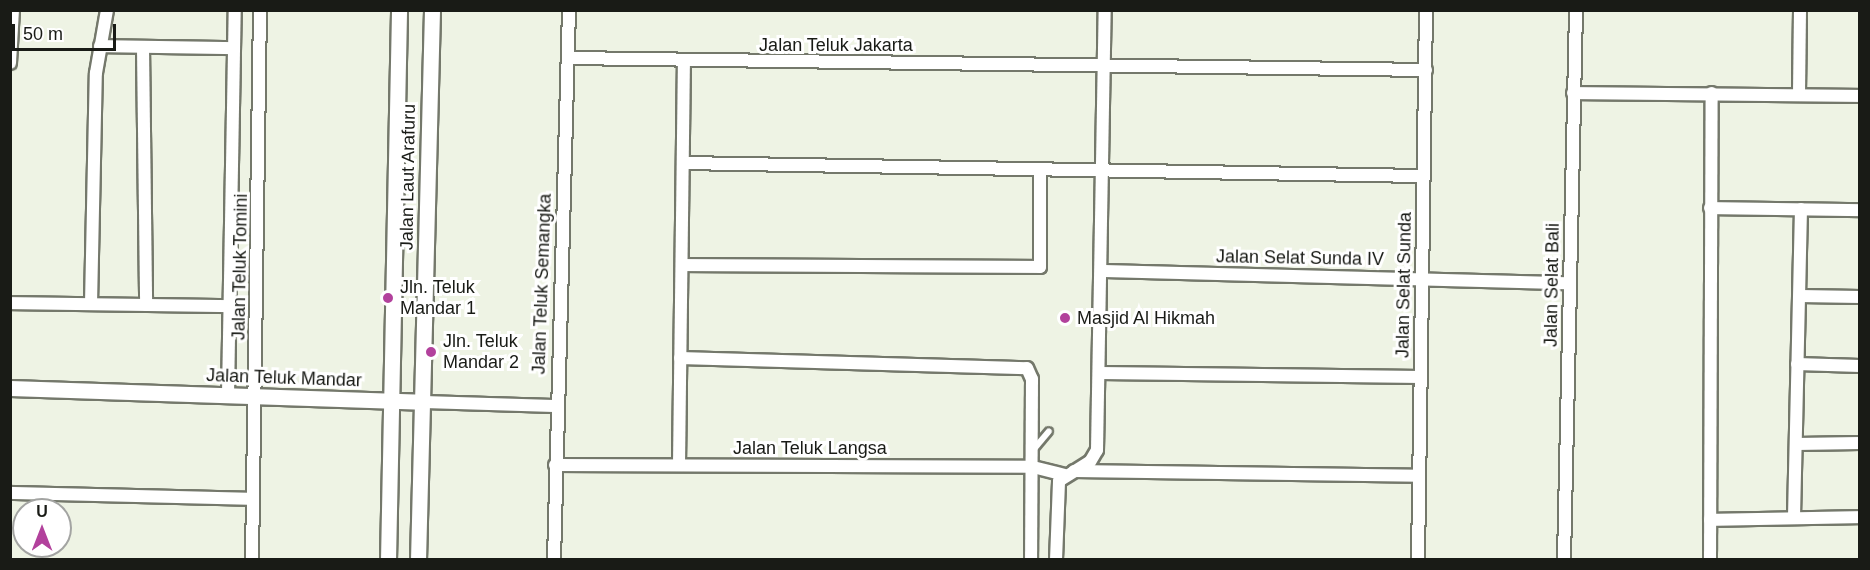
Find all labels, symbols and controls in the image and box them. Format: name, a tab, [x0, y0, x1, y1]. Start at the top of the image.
scale bar	[15, 12, 118, 50]
text: 50 m	[23, 24, 63, 44]
street label: Jalan Teluk Jakarta	[759, 34, 913, 56]
street label: Jalan Laut Arafuru	[396, 103, 420, 251]
street label: Jalan Teluk Tomini	[228, 193, 252, 341]
street label: Jalan Teluk Semangka	[528, 193, 556, 375]
street label: Jalan Selat Sunda	[1392, 212, 1416, 358]
street label: Jalan Selat Bali	[1540, 223, 1564, 347]
street label: Jalan Selat Sunda IV	[1216, 246, 1384, 270]
place label: Jln. Teluk Mandar 1	[400, 277, 476, 320]
marker: Jln. Teluk Mandar 1	[381, 291, 395, 305]
place label: Masjid Al Hikmah	[1077, 307, 1216, 329]
marker: Masjid Al Hikmah	[1058, 311, 1072, 325]
place label: Jln. Teluk Mandar 2	[443, 331, 519, 374]
marker: Jln. Teluk Mandar 2	[424, 345, 438, 359]
street label: Jalan Teluk Mandar	[206, 364, 362, 392]
street label: Jalan Teluk Langsa	[733, 437, 887, 459]
north arrow	[12, 498, 72, 558]
text: U	[36, 503, 48, 520]

